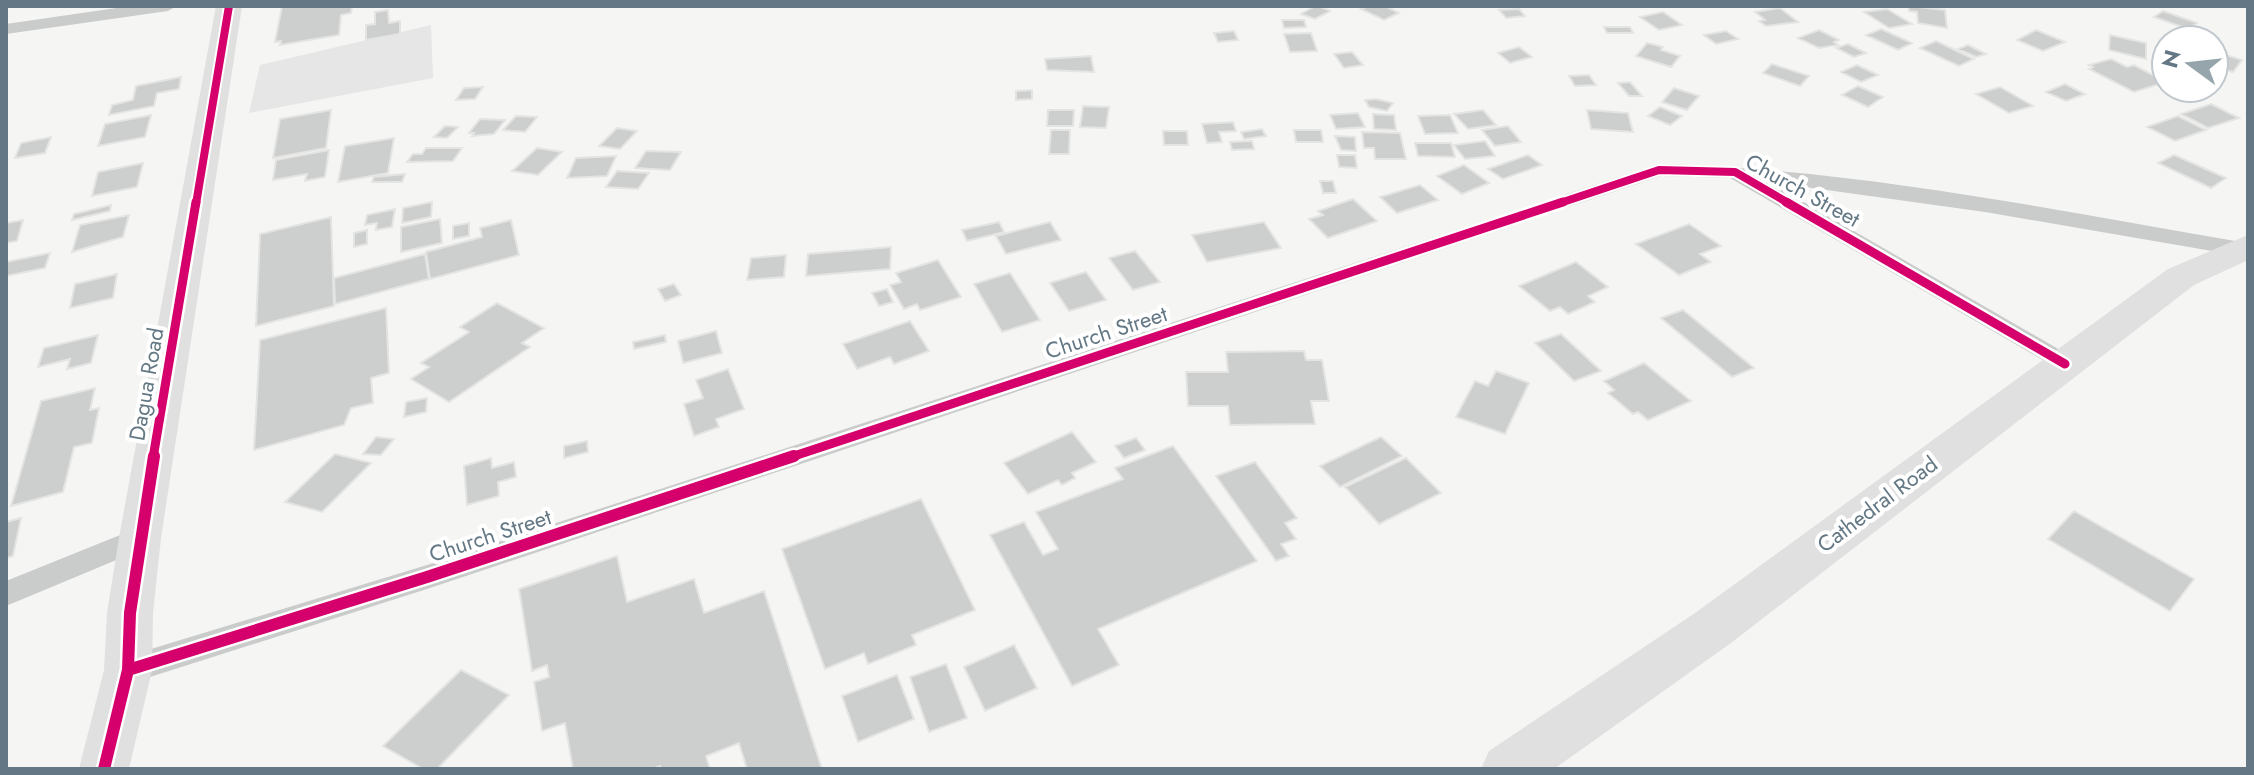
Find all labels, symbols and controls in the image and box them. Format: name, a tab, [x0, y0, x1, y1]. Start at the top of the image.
north arrow	[2150, 24, 2230, 104]
text: N	[2153, 46, 2188, 71]
street label: Church Street	[1740, 145, 1867, 235]
street label: Church Street	[1041, 297, 1172, 367]
street label: Dagua Road	[120, 325, 172, 443]
street label: Cathedral Road	[1810, 448, 1944, 560]
street label: Church Street	[425, 500, 556, 570]

